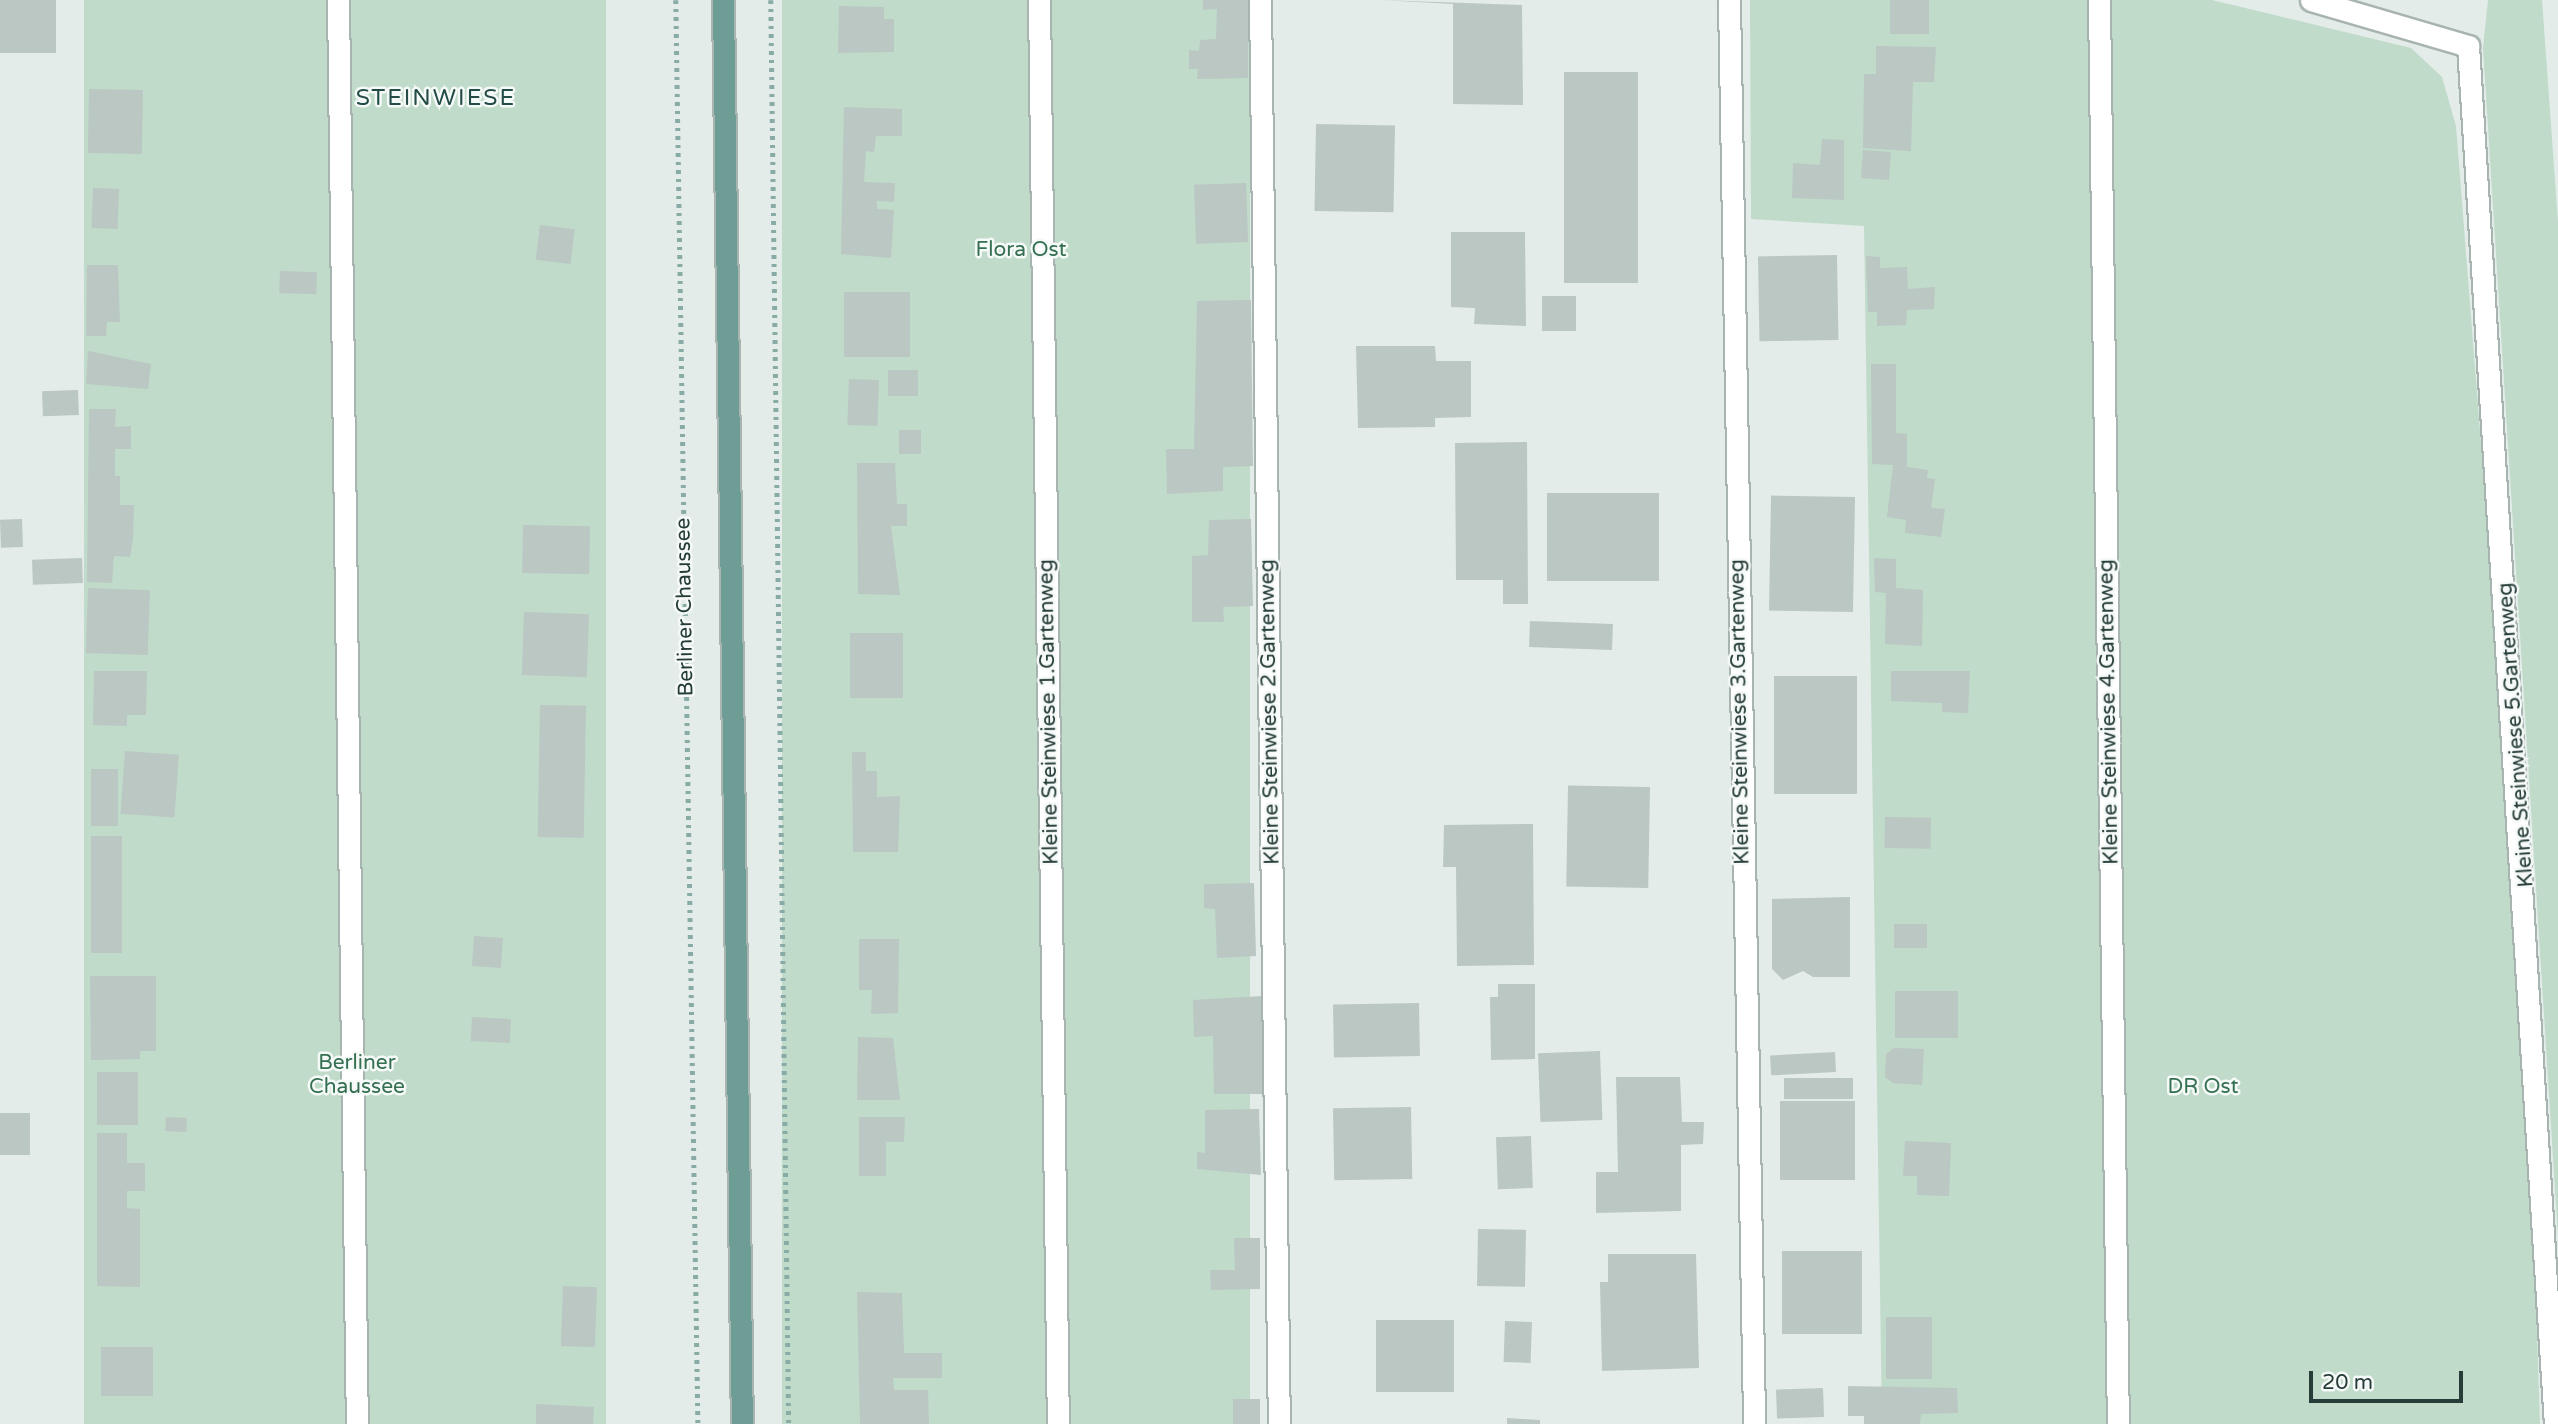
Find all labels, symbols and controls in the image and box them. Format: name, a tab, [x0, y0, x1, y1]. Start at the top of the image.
district label: STEINWIESE	[357, 84, 515, 112]
park label: Flora Ost	[976, 237, 1066, 263]
street label: Berliner Chaussee	[671, 517, 699, 697]
street label: Kleine Steinwiese 1.Gartenweg	[1034, 559, 1064, 865]
street label: Kleine Steinwiese 2.Gartenweg	[1255, 559, 1285, 865]
street label: Kleine Steinwiese 3.Gartenweg	[1725, 559, 1755, 865]
street label: Kleine Steinwiese 4.Gartenweg	[2094, 559, 2124, 865]
street label: Kleine Steinwiese 5.Gartenweg	[2493, 582, 2539, 888]
park label: Berliner Chaussee	[309, 1050, 405, 1100]
park label: DR Ost	[2167, 1074, 2239, 1100]
scale bar	[2313, 1358, 2467, 1402]
text: 20 m	[2322, 1370, 2373, 1395]

